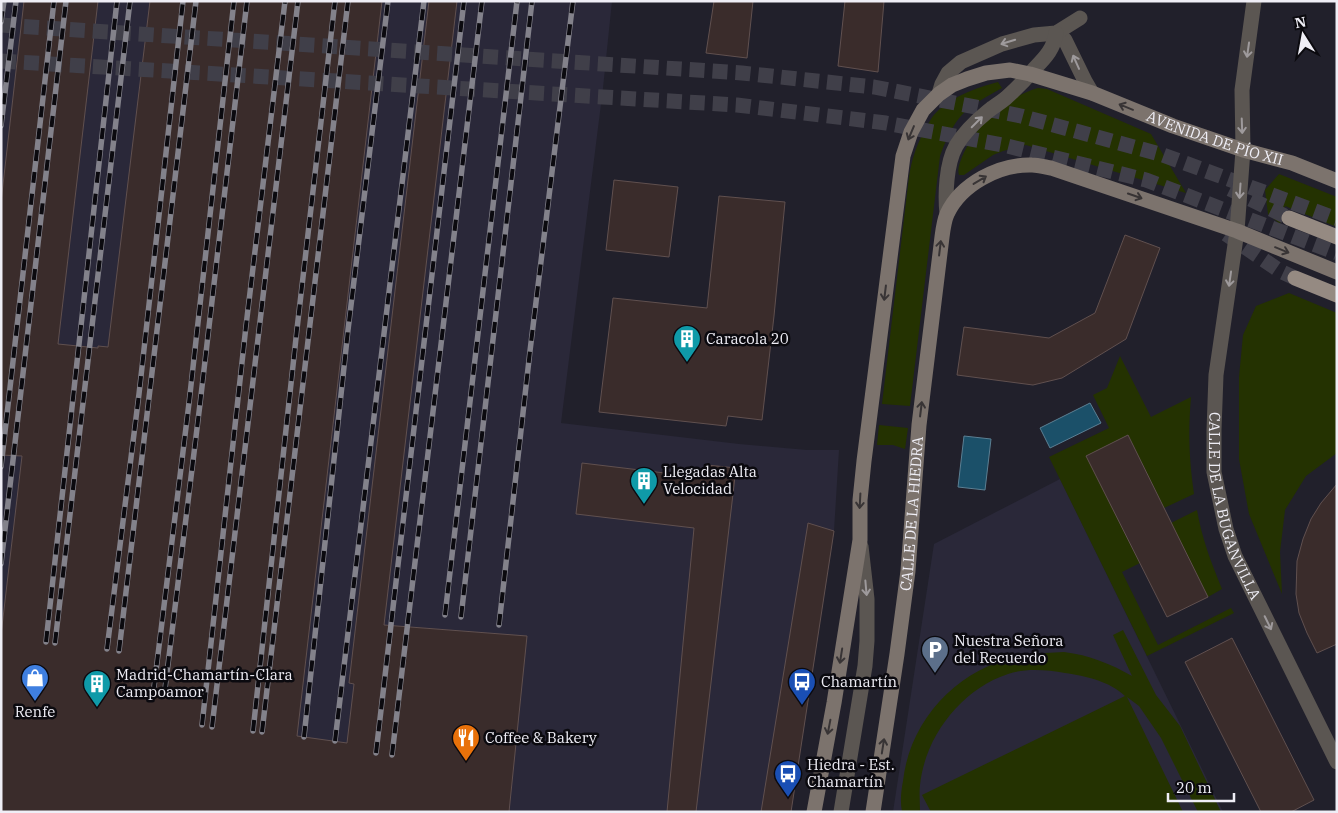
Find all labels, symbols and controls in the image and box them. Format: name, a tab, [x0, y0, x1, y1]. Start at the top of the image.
north arrow	[1278, 10, 1328, 60]
text: N	[1293, 12, 1308, 32]
one-way arrow	[1000, 38, 1016, 48]
one-way arrow	[1242, 41, 1252, 57]
one-way arrow	[1070, 55, 1080, 70]
one-way arrow	[1119, 102, 1134, 111]
street label: AVENIDA DE PÍO XII	[1144, 106, 1285, 169]
one-way arrow	[970, 116, 983, 128]
one-way arrow	[1237, 118, 1247, 134]
one-way arrow	[906, 125, 916, 140]
one-way arrow	[973, 175, 987, 185]
one-way arrow	[1235, 182, 1244, 198]
one-way arrow	[1127, 192, 1142, 201]
one-way arrow	[935, 240, 945, 256]
one-way arrow	[1274, 245, 1289, 255]
one-way arrow	[1225, 271, 1235, 287]
one-way arrow	[880, 284, 890, 300]
building icon: Caracola 20	[672, 324, 702, 363]
place label: Caracola 20	[706, 329, 789, 348]
one-way arrow	[916, 402, 926, 418]
street label: CALLE DE LA BUGANVILLA	[1205, 412, 1265, 603]
street label: CALLE DE LA HIEDRA	[895, 435, 927, 592]
place label: Llegadas Alta Velocidad	[663, 462, 757, 498]
building icon: Llegadas Alta Velocidad	[629, 466, 659, 505]
one-way arrow	[855, 492, 865, 508]
one-way arrow	[861, 580, 871, 596]
one-way arrow	[1264, 615, 1273, 630]
place label: Nuestra Señora del Recuerdo	[954, 631, 1064, 667]
parking icon: Nuestra Señora del Recuerdo	[920, 635, 950, 674]
one-way arrow	[836, 648, 846, 664]
shop icon: Renfe	[20, 663, 50, 702]
place label: Madrid-Chamartín-Clara Campoamor	[116, 665, 293, 701]
bus stop icon: Chamartín	[787, 667, 817, 706]
building icon: Madrid-Chamartín-Clara Campoamor	[82, 669, 112, 708]
place label: Chamartín	[821, 672, 898, 691]
place label: Renfe	[15, 702, 55, 721]
one-way arrow	[824, 718, 834, 734]
restaurant icon: Coffee & Bakery	[451, 723, 481, 762]
place label: Coffee & Bakery	[485, 728, 597, 747]
one-way arrow	[878, 739, 888, 755]
place label: Hiedra - Est. Chamartín	[807, 755, 895, 791]
bus stop icon: Hiedra - Est. Chamartín	[773, 759, 803, 798]
scale bar	[1168, 770, 1234, 802]
text: 20 m	[1176, 778, 1212, 797]

